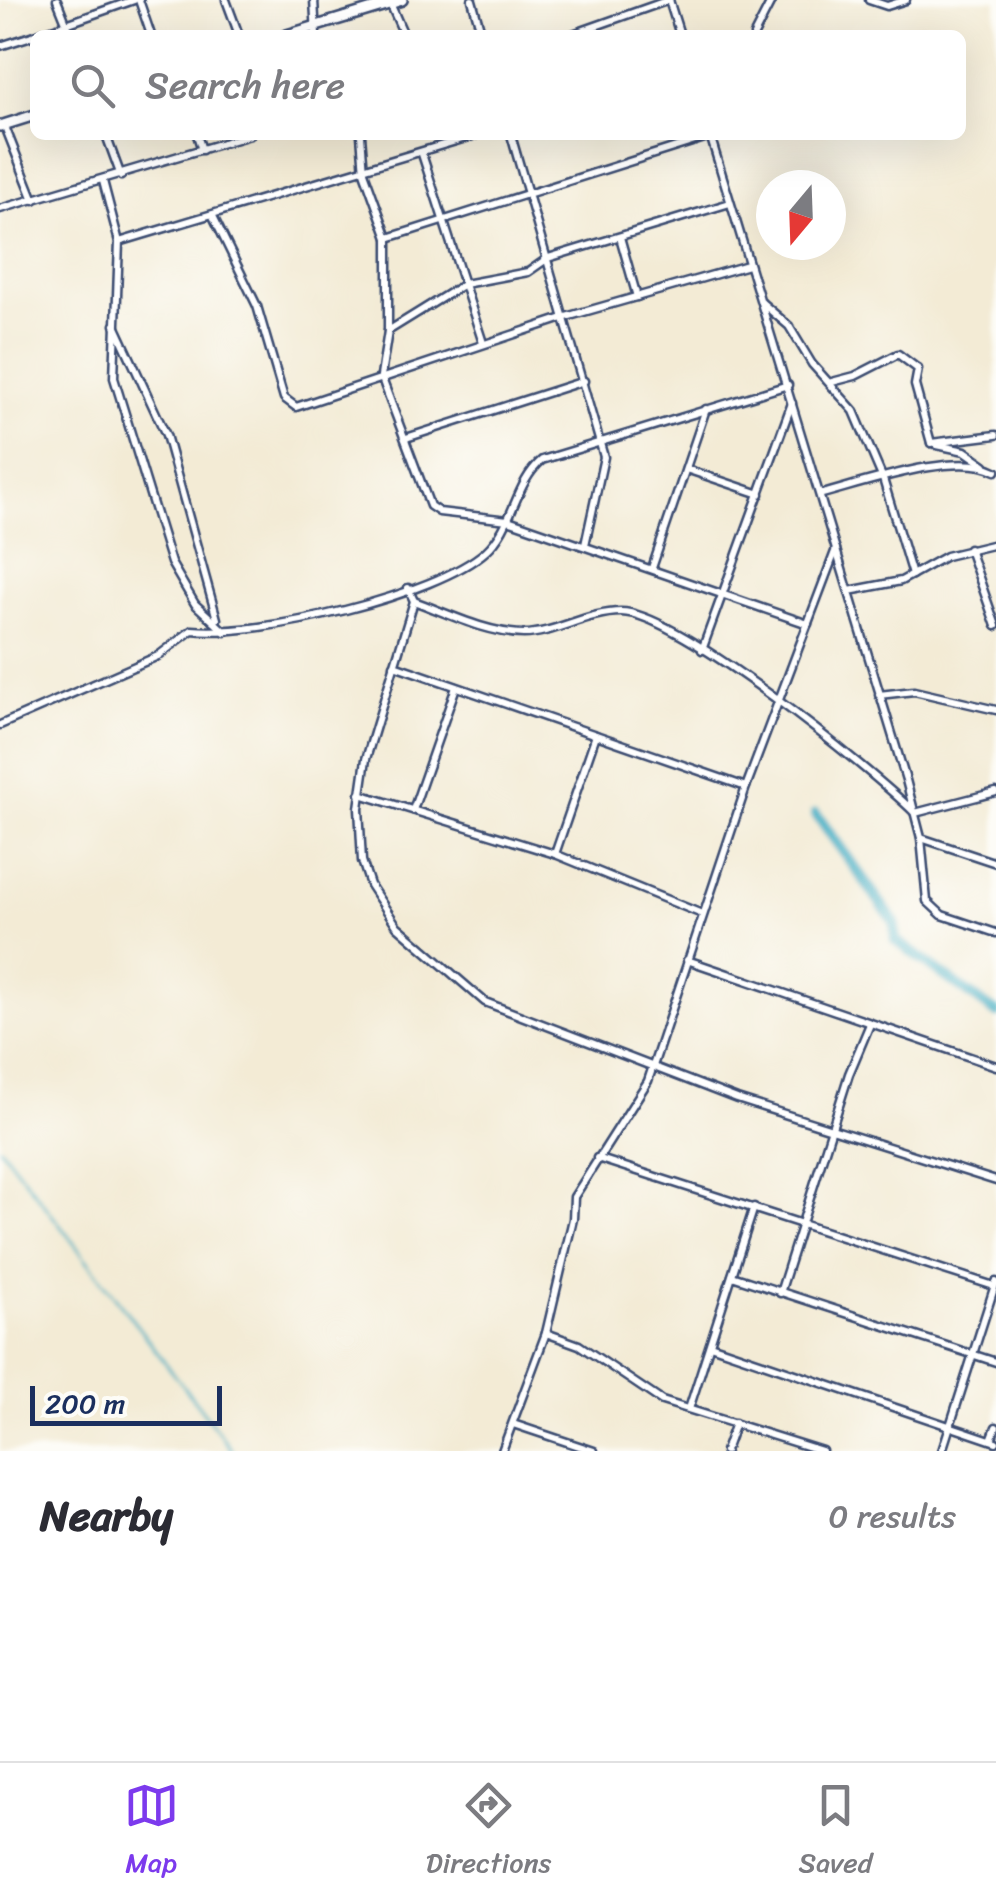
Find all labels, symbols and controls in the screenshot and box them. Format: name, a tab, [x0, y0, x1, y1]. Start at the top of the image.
search box	[30, 30, 966, 140]
text: Search here	[145, 52, 345, 119]
icon: search	[65, 58, 120, 113]
north arrow	[756, 170, 846, 260]
text: 200 m	[45, 1379, 125, 1428]
scale bar	[30, 1381, 222, 1426]
text: Nearby	[40, 1479, 173, 1553]
text: 0 results	[828, 1488, 956, 1545]
tab: Map	[124, 1778, 179, 1887]
tab: Directions	[426, 1778, 551, 1887]
tab: Saved	[799, 1778, 872, 1887]

